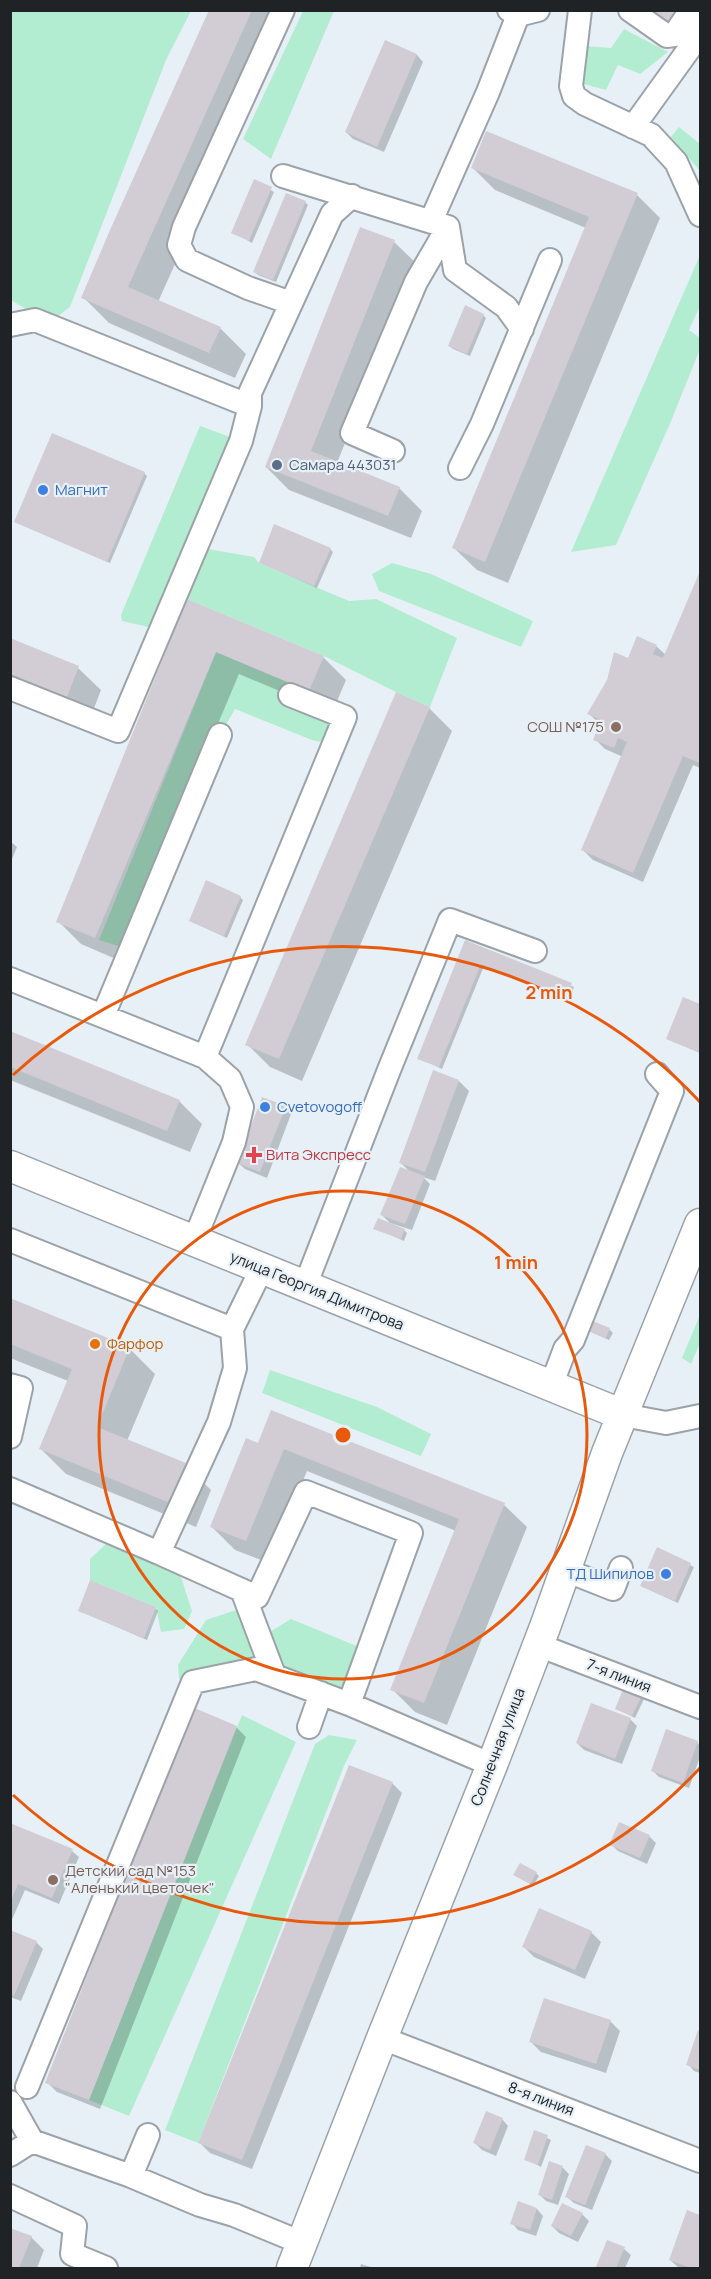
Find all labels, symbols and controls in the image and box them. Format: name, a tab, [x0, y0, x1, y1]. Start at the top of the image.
place label: Самара 443031	[289, 454, 396, 475]
marker: Самара 443031	[270, 458, 284, 472]
place label: Магнит	[55, 479, 108, 500]
marker: Магнит	[36, 483, 50, 497]
place label: СОШ №175	[527, 716, 604, 737]
marker: СОШ №175	[609, 720, 623, 734]
text: 2 min	[526, 980, 572, 1004]
place label: Cvetovogoff	[277, 1096, 362, 1117]
marker: Cvetovogoff	[258, 1100, 272, 1114]
place label: Вита Экспресс	[266, 1144, 371, 1165]
marker: Вита Экспресс	[247, 1148, 261, 1162]
street label: улица Георгия Димитрова	[227, 1246, 407, 1335]
text: 1 min	[494, 1250, 538, 1274]
place label: Фарфор	[107, 1333, 164, 1354]
marker: Фарфор	[88, 1337, 102, 1351]
centre of rings	[333, 1425, 353, 1445]
place label: ТД Шипилов	[567, 1563, 654, 1584]
marker: ТД Шипилов	[659, 1567, 673, 1581]
street label: 7-я линия	[584, 1654, 655, 1697]
street label: Солнечная улица	[465, 1685, 530, 1809]
place label: Детский сад №153 "Аленький цветочек"	[65, 1860, 215, 1898]
marker: Детский сад №153 "Аленький цветочек"	[46, 1873, 60, 1887]
street label: 8-я линия	[505, 2076, 577, 2121]

